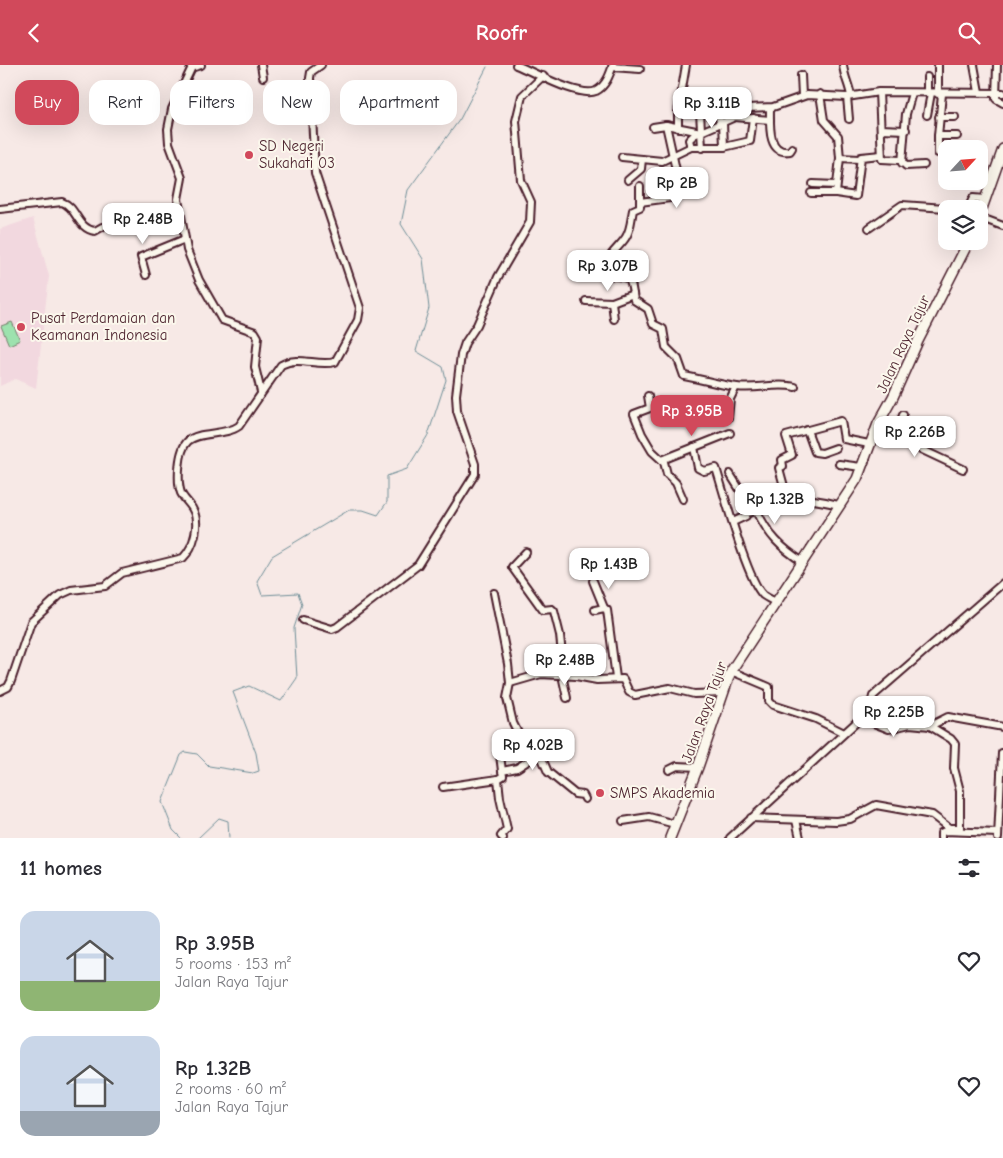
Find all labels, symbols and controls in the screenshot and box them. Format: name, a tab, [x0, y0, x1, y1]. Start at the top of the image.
icon: back	[20, 19, 48, 47]
icon: search	[955, 19, 983, 47]
text: Roofr	[476, 20, 527, 46]
chip: Buy	[15, 80, 79, 125]
chip: Rent	[89, 80, 160, 125]
chip: Filters	[170, 80, 253, 125]
chip: New	[263, 80, 330, 125]
chip: Apartment	[340, 80, 457, 125]
pin: Rp 3.11B	[660, 87, 764, 129]
text: Rp 3.11B	[684, 94, 740, 112]
place label: SD Negeri Sukahati 03	[259, 137, 335, 172]
north arrow	[938, 140, 988, 190]
map controls	[938, 140, 988, 250]
marker: SD Negeri Sukahati 03	[243, 149, 255, 161]
pin: Rp 2B	[642, 167, 712, 209]
text: Rp 2B	[656, 174, 698, 192]
button: layers	[938, 200, 988, 250]
pin: Rp 2.48B	[91, 203, 195, 245]
text: Rp 2.48B	[113, 210, 173, 228]
pin: Rp 3.07B	[556, 249, 660, 292]
text: Rp 3.07B	[578, 257, 638, 275]
street label: Jalan Raya Tajur	[872, 292, 934, 396]
place label: Pusat Perdamaian dan Keamanan Indonesia	[31, 309, 175, 344]
marker: Pusat Perdamaian dan Keamanan Indonesia	[15, 321, 27, 333]
pin: Rp 3.95B	[640, 395, 744, 437]
text: Rp 3.95B	[662, 402, 722, 420]
pin: Rp 2.26B	[863, 415, 967, 458]
text: Rp 2.26B	[885, 423, 945, 441]
pin: Rp 1.32B	[723, 483, 827, 525]
text: Rp 1.32B	[746, 490, 804, 508]
pin: Rp 1.43B	[557, 547, 661, 590]
text: Rp 1.43B	[580, 555, 638, 573]
pin: Rp 2.48B	[513, 643, 617, 686]
text: Rp 2.48B	[535, 651, 595, 669]
street label: Jalan Raya Tajur	[677, 659, 731, 765]
pin: Rp 2.25B	[842, 695, 946, 738]
text: Rp 2.25B	[864, 703, 924, 721]
pin: Rp 4.02B	[481, 729, 585, 771]
text: Rp 4.02B	[503, 736, 563, 754]
place label: SMPS Akademia	[610, 784, 715, 802]
marker: SMPS Akademia	[594, 787, 606, 799]
icon: filters	[955, 854, 983, 882]
text: 11 homes	[20, 856, 102, 880]
icon: home	[60, 931, 120, 991]
text: Rp 3.95B	[175, 931, 255, 955]
icon: heart	[955, 947, 983, 975]
text: 5 rooms · 153 m²	[175, 955, 291, 973]
text: Jalan Raya Tajur	[175, 973, 288, 991]
icon: home	[60, 1056, 120, 1116]
text: Rp 1.32B	[175, 1056, 251, 1080]
icon: heart	[955, 1072, 983, 1100]
text: 2 rooms · 60 m²	[175, 1080, 286, 1098]
text: Jalan Raya Tajur	[175, 1098, 288, 1116]

